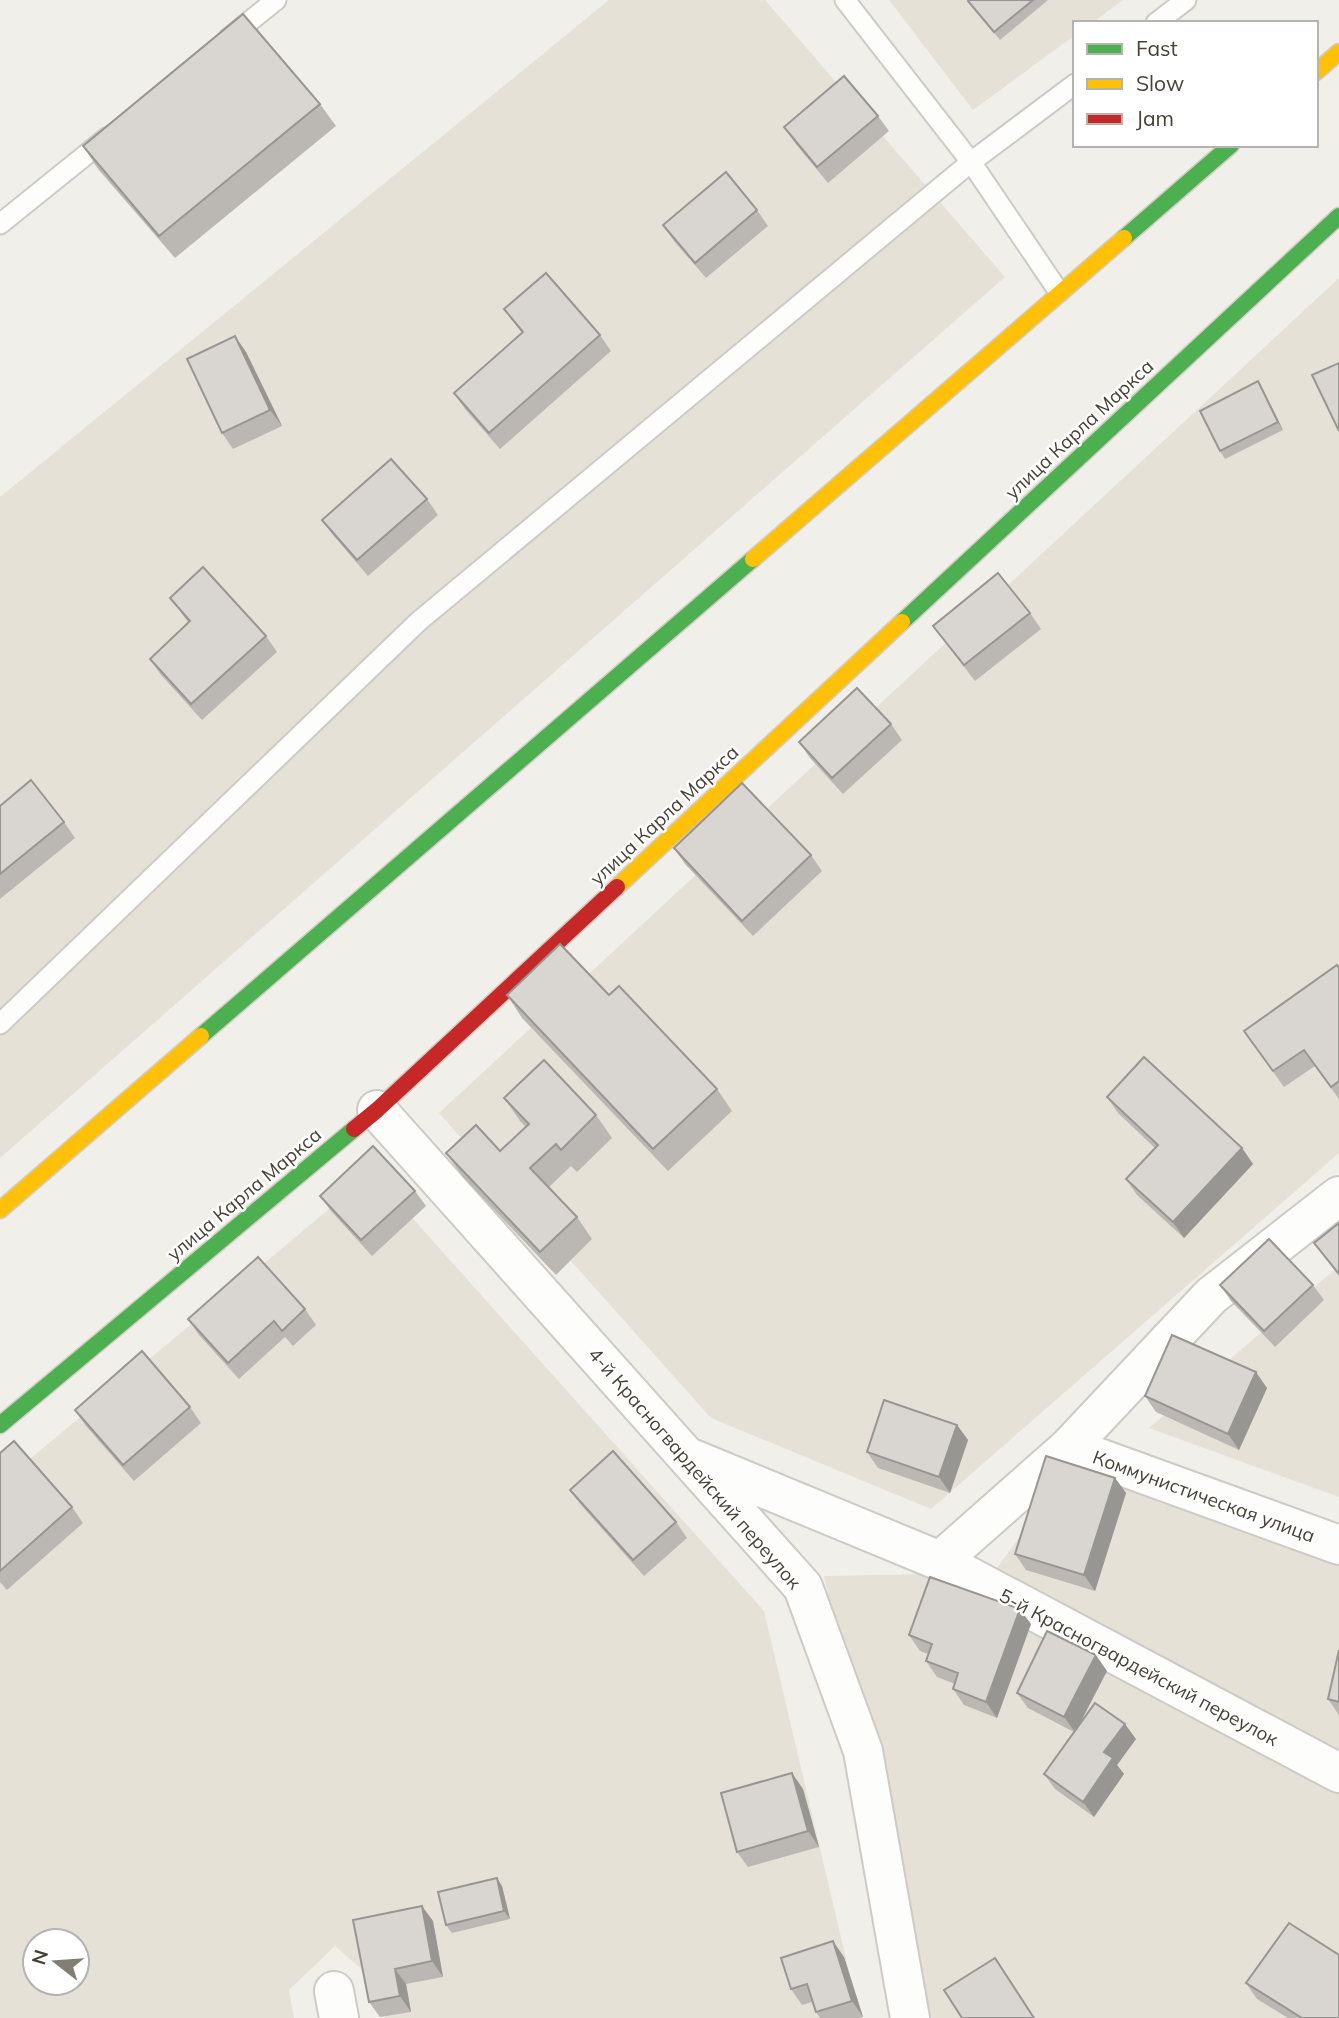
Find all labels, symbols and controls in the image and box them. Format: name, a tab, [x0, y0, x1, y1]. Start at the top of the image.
legend	[1073, 21, 1318, 147]
text: Fast	[1136, 35, 1178, 61]
text: Slow	[1136, 70, 1184, 96]
text: Jam	[1136, 105, 1174, 131]
street label: улица Карла Маркса	[1000, 354, 1158, 504]
street label: улица Карла Маркса	[585, 740, 743, 890]
street label: улица Карла Маркса	[162, 1122, 326, 1266]
street label: 4-й Красногвардейский переулок	[583, 1342, 807, 1594]
street label: Коммунистическая улица	[1090, 1445, 1318, 1547]
street label: 5-й Красногвардейский переулок	[995, 1583, 1283, 1751]
north arrow	[21, 1927, 91, 1997]
text: N	[26, 1947, 53, 1967]

